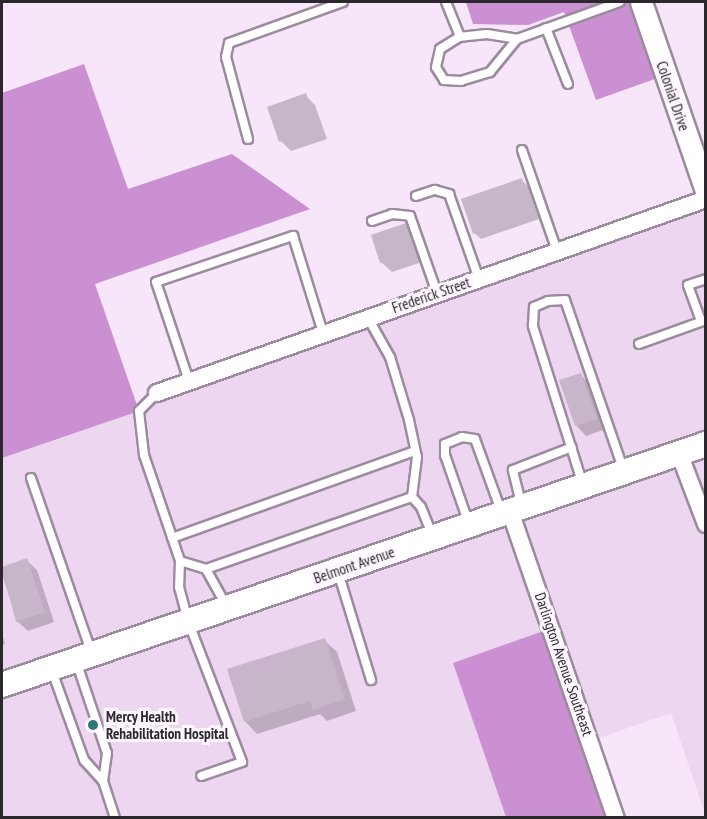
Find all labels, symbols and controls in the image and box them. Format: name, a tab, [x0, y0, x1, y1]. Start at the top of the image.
street label: Colonial Drive	[653, 59, 693, 133]
street label: Frederick Street	[389, 273, 473, 317]
street label: Belmont Avenue	[311, 543, 397, 587]
street label: Darlington Avenue Southeast	[531, 590, 597, 738]
place label: Mercy Health Rehabilitation Hospital	[106, 707, 228, 742]
marker: Mercy Health Rehabilitation Hospital	[84, 716, 102, 734]

